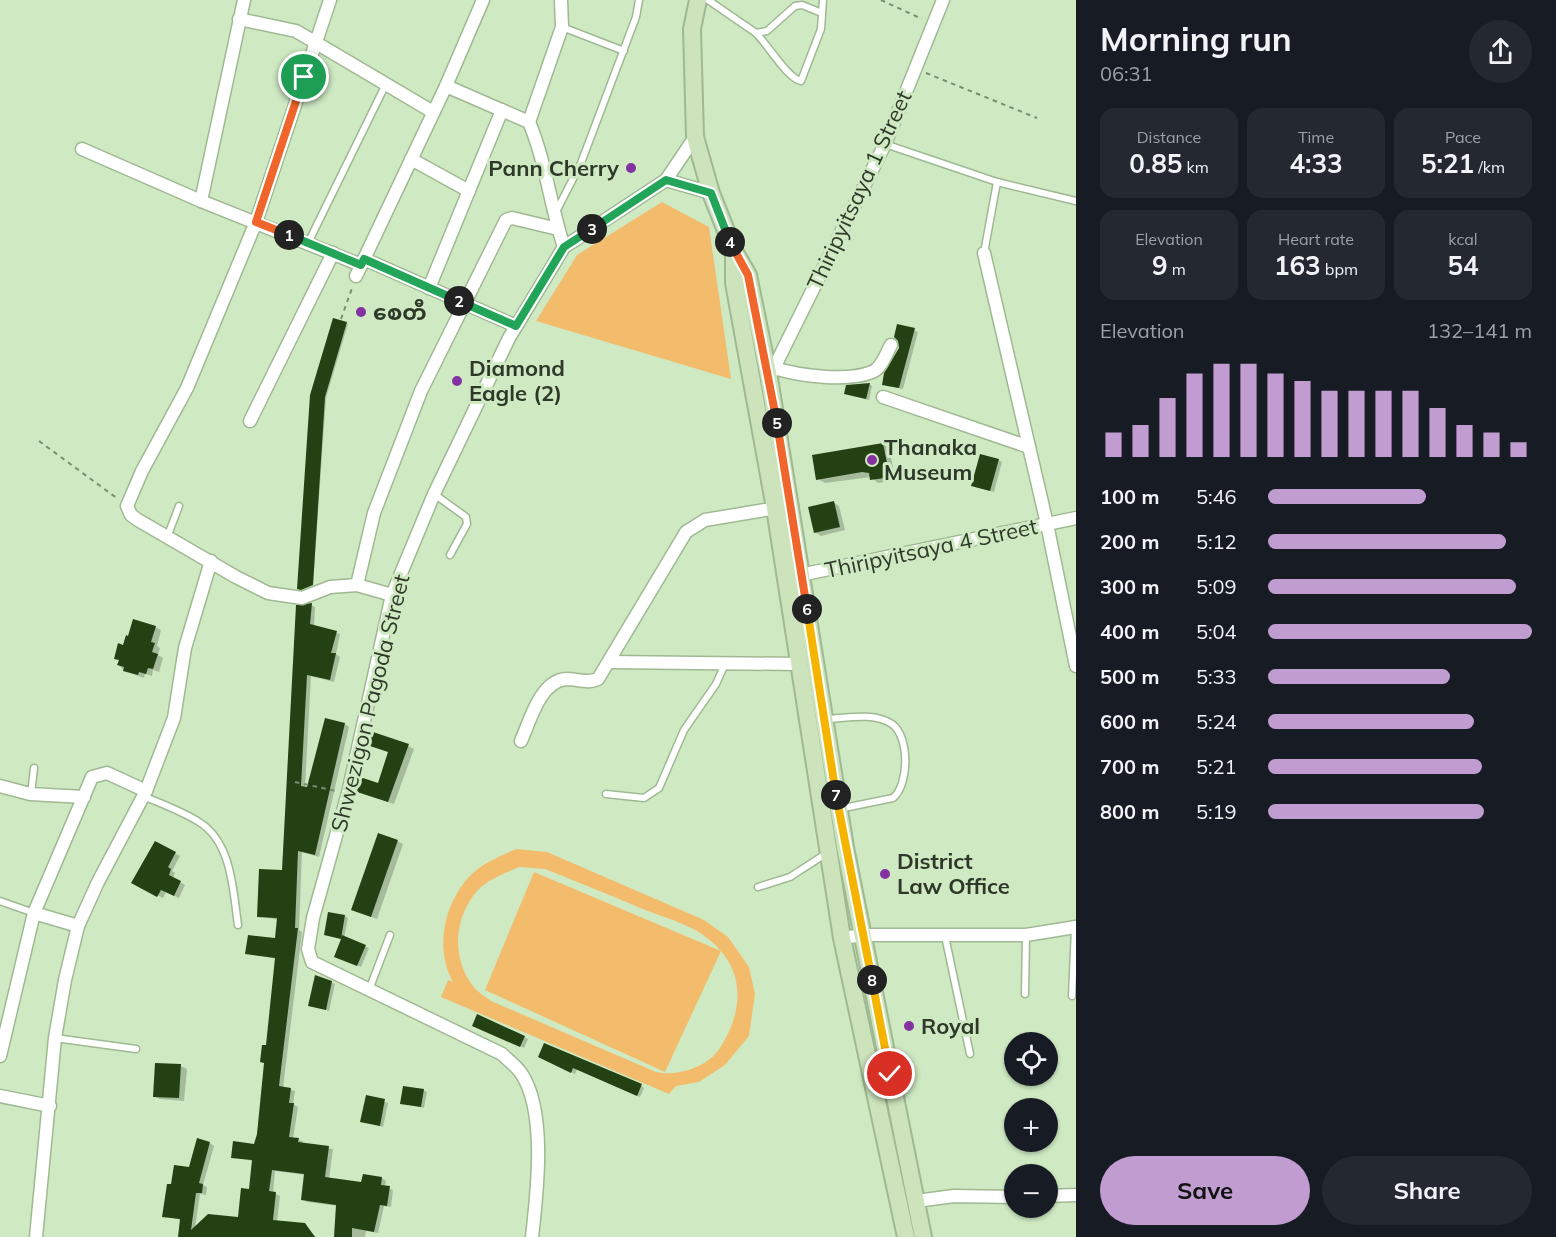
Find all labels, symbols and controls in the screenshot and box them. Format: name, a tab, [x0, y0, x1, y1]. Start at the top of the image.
text: Morning run	[1100, 18, 1292, 59]
button: share	[1469, 20, 1532, 83]
pin	[278, 51, 329, 102]
icon: arrive	[287, 60, 320, 93]
text: 06:31	[1100, 61, 1153, 86]
street label: Thiripyitsaya 1 Street	[801, 86, 918, 294]
text: Distance	[1137, 127, 1201, 147]
text: Time	[1298, 127, 1334, 147]
text: Pace	[1445, 127, 1481, 147]
text: 0.85	[1129, 147, 1182, 180]
text: 4:33	[1289, 147, 1343, 180]
text: 5:21	[1421, 147, 1474, 180]
place label: Pann Cherry	[488, 154, 619, 182]
text: km	[1182, 157, 1209, 177]
text: /km	[1474, 157, 1505, 177]
marker: Pann Cherry	[624, 161, 638, 175]
pin: 3	[577, 214, 607, 244]
text: 3	[587, 219, 597, 239]
pin: 1	[274, 220, 304, 250]
text: 1	[284, 225, 294, 245]
pin: 4	[715, 227, 745, 257]
text: Elevation	[1135, 229, 1203, 249]
text: Heart rate	[1278, 229, 1354, 249]
text: kcal	[1448, 229, 1478, 249]
text: 4	[725, 232, 735, 252]
text: 9	[1152, 249, 1168, 282]
text: 163	[1274, 249, 1321, 282]
text: 54	[1447, 249, 1479, 282]
text: m	[1168, 259, 1186, 279]
text: bpm	[1321, 259, 1358, 279]
pin: 2	[444, 286, 474, 316]
text: 2	[454, 291, 464, 311]
place label: စေတီ	[373, 298, 427, 326]
marker: စေတီ	[354, 305, 368, 319]
text: Elevation	[1100, 318, 1185, 343]
text: 132–141 m	[1427, 318, 1532, 343]
place label: Diamond Eagle (2)	[469, 354, 565, 407]
marker: Diamond Eagle (2)	[450, 374, 464, 388]
pin: 5	[762, 408, 792, 438]
text: 5	[772, 413, 782, 433]
place label: Thanaka Museum	[884, 433, 977, 486]
marker: Thanaka Museum	[865, 453, 879, 467]
text: 100 m	[1100, 484, 1159, 509]
text: 5:46	[1196, 484, 1237, 509]
street label: Thiripyitsaya 4 Street	[822, 512, 1040, 584]
text: 200 m	[1100, 529, 1159, 554]
text: 5:12	[1196, 529, 1237, 554]
street label: Shwezigon Pagoda Street	[324, 571, 416, 835]
text: 300 m	[1100, 574, 1159, 599]
text: 5:09	[1196, 574, 1237, 599]
pin: 6	[792, 594, 822, 624]
text: 6	[802, 599, 812, 619]
text: 400 m	[1100, 619, 1159, 644]
text: 5:04	[1196, 619, 1237, 644]
text: 500 m	[1100, 664, 1159, 689]
text: 5:33	[1196, 664, 1237, 689]
text: 600 m	[1100, 709, 1159, 734]
text: 5:24	[1196, 709, 1237, 734]
text: 700 m	[1100, 754, 1159, 779]
text: 5:21	[1196, 754, 1237, 779]
pin: 7	[821, 780, 851, 810]
text: 7	[831, 785, 841, 805]
text: 800 m	[1100, 799, 1159, 824]
text: 5:19	[1196, 799, 1237, 824]
place label: District Law Office	[897, 847, 1010, 900]
marker: District Law Office	[878, 867, 892, 881]
pin: 8	[857, 965, 887, 995]
text: 8	[867, 970, 877, 990]
place label: Royal	[921, 1012, 980, 1040]
marker: Royal	[902, 1019, 916, 1033]
map controls	[1004, 1032, 1058, 1218]
button: locate	[1004, 1032, 1058, 1086]
pin	[864, 1048, 915, 1099]
icon: check	[873, 1057, 906, 1090]
button: +	[1004, 1098, 1058, 1152]
button: Save	[1100, 1156, 1310, 1225]
button: Share	[1322, 1156, 1532, 1225]
button: −	[1004, 1164, 1058, 1218]

